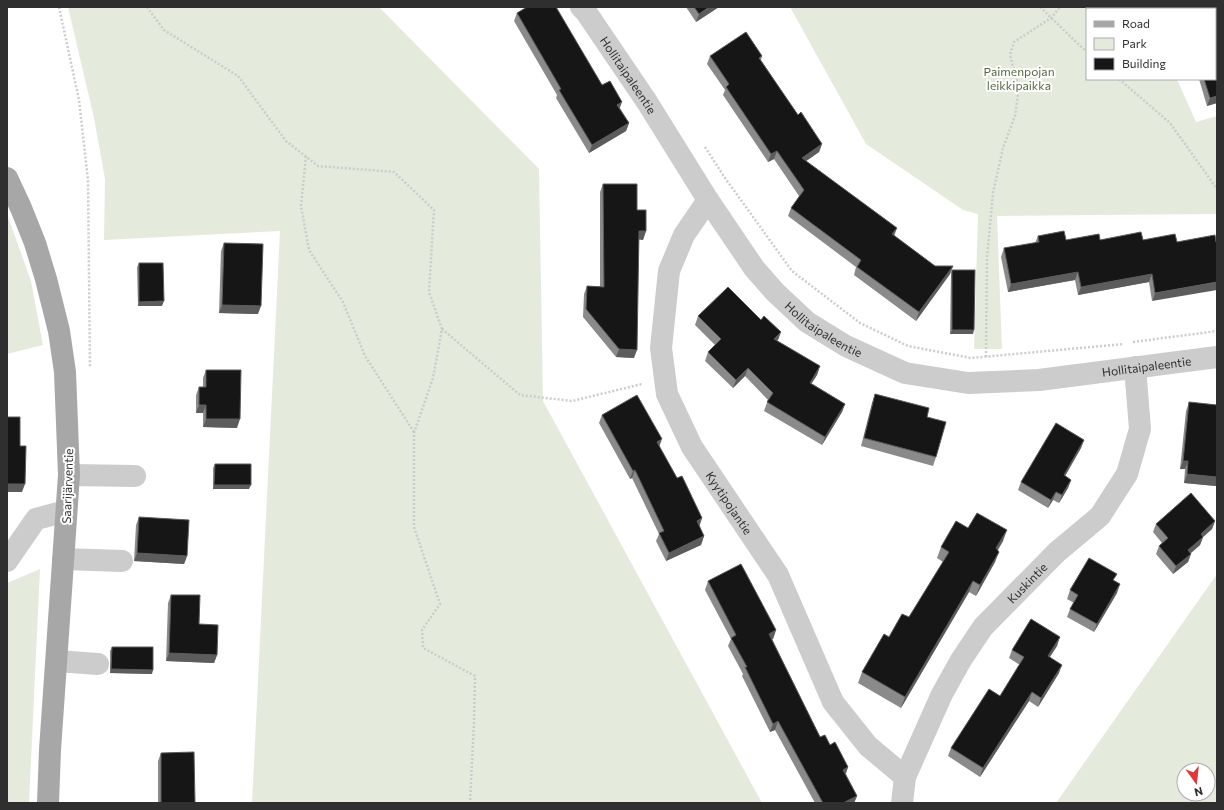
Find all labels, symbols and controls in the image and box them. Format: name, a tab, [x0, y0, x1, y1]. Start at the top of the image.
legend	[1086, 8, 1216, 80]
text: Road	[1122, 16, 1150, 30]
street label: Hollitaipaleentie	[598, 34, 659, 116]
text: Park	[1122, 36, 1148, 50]
text: Building	[1122, 56, 1166, 70]
park label: Paimenpojan leikkipaikka	[983, 64, 1055, 92]
street label: Hollitaipaleentie	[782, 298, 865, 360]
street label: Hollitaipaleentie	[1101, 353, 1192, 379]
street label: Saarijärventie	[59, 448, 75, 524]
street label: Kyytipojantie	[703, 469, 756, 537]
street label: Kuskintie	[1004, 560, 1050, 606]
north arrow	[1176, 762, 1216, 802]
text: N	[1193, 785, 1204, 799]

